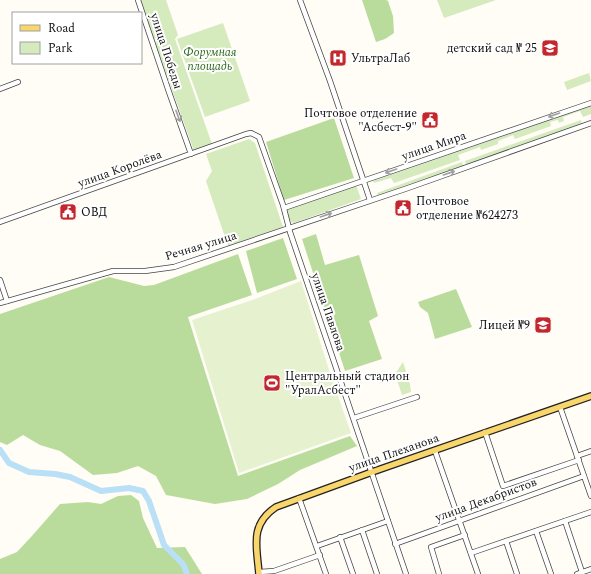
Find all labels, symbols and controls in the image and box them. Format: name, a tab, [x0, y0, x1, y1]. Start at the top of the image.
street label: улица Победы	[144, 10, 187, 92]
legend	[12, 12, 142, 64]
text: Road	[48, 19, 75, 38]
school or university icon: детский сад № 25	[540, 38, 560, 58]
text: Park	[48, 39, 73, 58]
place label: детский сад № 25	[447, 39, 537, 58]
park label: Форумная площадь	[183, 43, 237, 76]
hospital icon: УльтраЛаб	[328, 48, 348, 68]
place label: УльтраЛаб	[351, 49, 410, 68]
place label: Почтовое отделение "Асбест-9"	[304, 104, 417, 137]
one-way arrow	[174, 110, 182, 122]
public building icon: Почтовое отделение "Асбест-9"	[420, 110, 440, 130]
one-way arrow	[549, 112, 561, 120]
street label: улица Мира	[398, 126, 469, 166]
street label: улица Королёва	[74, 145, 165, 193]
one-way arrow	[385, 168, 398, 175]
one-way arrow	[443, 169, 456, 176]
place label: Почтовое отделение №624273	[416, 192, 518, 225]
public building icon: Почтовое отделение №624273	[393, 198, 413, 218]
public building icon: ОВД	[58, 202, 78, 222]
place label: ОВД	[81, 203, 108, 222]
one-way arrow	[319, 211, 332, 218]
street label: Речная улица	[163, 226, 239, 266]
street label: улица Павлова	[305, 269, 350, 354]
school or university icon: Лицей №9	[533, 315, 553, 335]
place label: Лицей №9	[479, 316, 530, 335]
place label: Центральный стадион "УралАсбест"	[285, 367, 409, 400]
sports icon: Центральный стадион "УралАсбест"	[262, 373, 282, 393]
street label: улица Плеханова	[345, 429, 442, 478]
street label: улица Декабристов	[432, 473, 539, 528]

